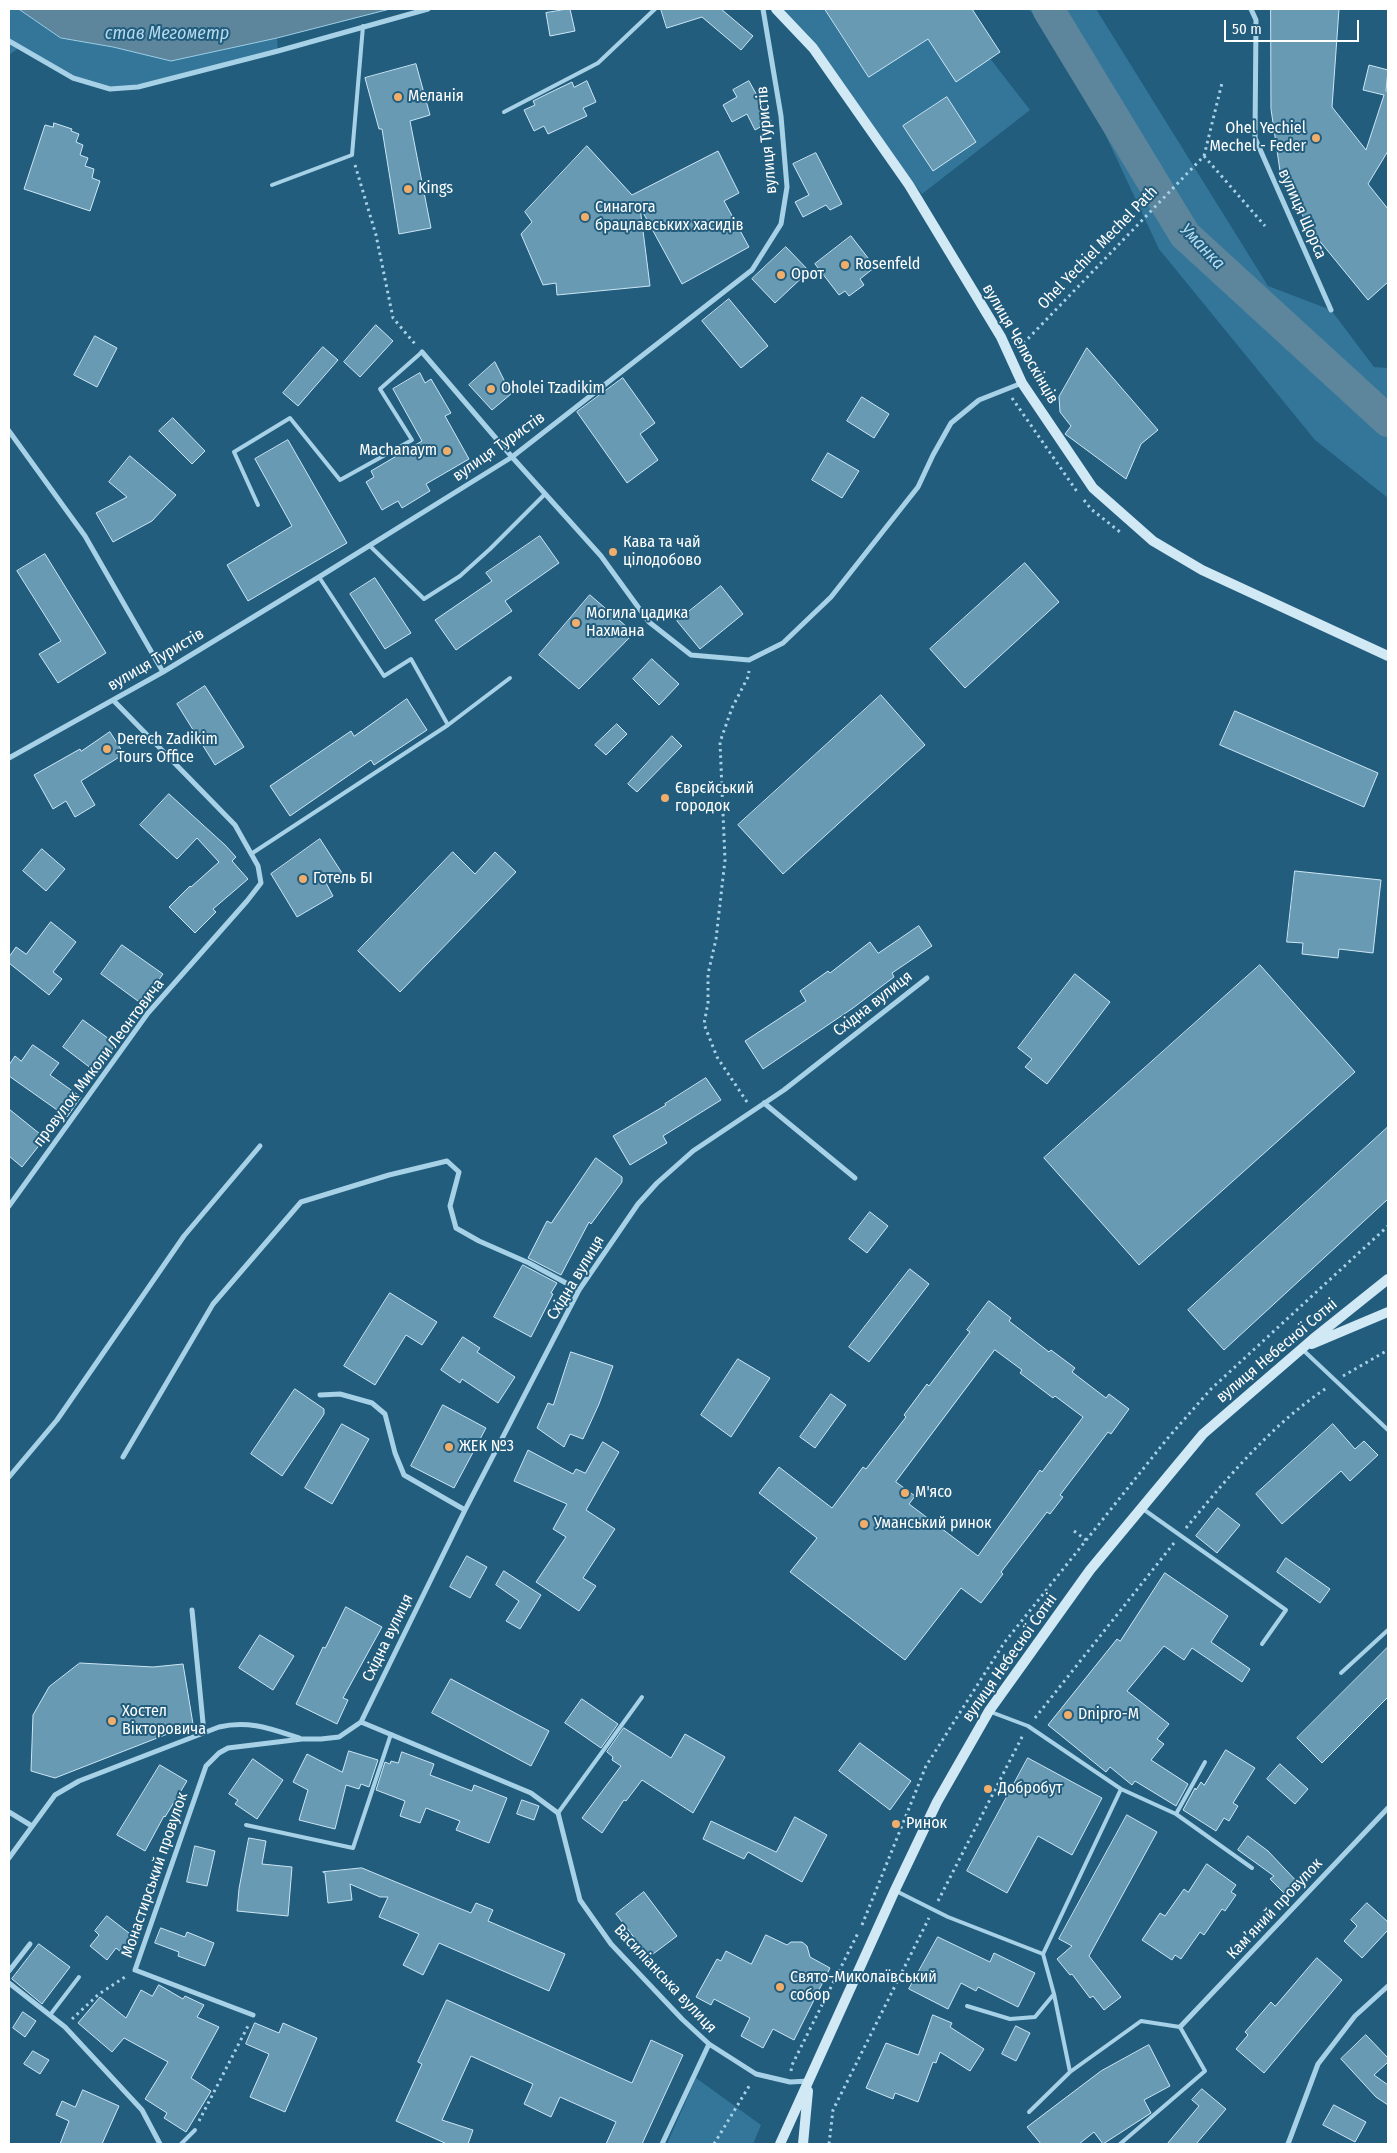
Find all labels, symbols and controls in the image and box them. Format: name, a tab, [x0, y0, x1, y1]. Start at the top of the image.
scale bar	[1227, 10, 1362, 42]
text: 50 m	[1232, 20, 1262, 38]
water label: став Мегометр	[105, 23, 229, 45]
street label: вулиця Туристів	[753, 85, 781, 195]
place label: Меланія	[408, 87, 464, 107]
marker: Меланія	[392, 91, 404, 103]
place label: Ohel Yechiel Mechel - Feder	[1209, 119, 1306, 157]
marker: Ohel Yechiel Mechel - Feder	[1310, 132, 1322, 144]
street label: вулиця Щорса	[1274, 166, 1330, 262]
place label: Kings	[418, 179, 453, 199]
street label: Ohel Yechiel Mechel Path	[1034, 182, 1162, 314]
marker: Kings	[402, 183, 414, 195]
place label: Синагога брацлавських хасидів	[595, 198, 743, 236]
marker: Синагога брацлавських хасидів	[579, 211, 591, 223]
water label: Уманка	[1175, 219, 1229, 275]
place label: Rosenfeld	[855, 255, 920, 275]
marker: Rosenfeld	[839, 259, 851, 271]
place label: Орот	[791, 265, 824, 285]
marker: Орот	[775, 269, 787, 281]
street label: вулиця Челюскінців	[978, 281, 1062, 407]
place label: Oholei Tzadikim	[501, 379, 605, 399]
marker: Oholei Tzadikim	[485, 383, 497, 395]
street label: вулиця Туристів	[449, 408, 549, 486]
place label: Machanaym	[359, 441, 437, 461]
marker: Machanaym	[441, 445, 453, 457]
place label: Кава та чай цілодобово	[623, 533, 702, 571]
marker: Кава та чай цілодобово	[607, 546, 619, 558]
place label: Могила цадика Нахмана	[586, 604, 688, 642]
marker: Могила цадика Нахмана	[570, 617, 582, 629]
street label: вулиця Туристів	[104, 625, 208, 695]
place label: Derech Zadikim Tours Office	[117, 730, 218, 768]
marker: Derech Zadikim Tours Office	[101, 743, 113, 755]
place label: Єврєйський городок	[675, 779, 754, 817]
marker: Єврєйський городок	[659, 792, 671, 804]
place label: Готель БІ	[313, 869, 373, 889]
marker: Готель БІ	[297, 873, 309, 885]
street label: Східна вулиця	[830, 967, 916, 1041]
street label: провулок Миколи Леонтовича	[30, 975, 168, 1151]
street label: Східна вулиця	[543, 1232, 609, 1324]
street label: вулиця Небесної Сотні	[1213, 1295, 1341, 1407]
place label: ЖЕК №3	[459, 1437, 514, 1457]
marker: ЖЕК №3	[443, 1441, 455, 1453]
place label: М'ясо	[915, 1483, 952, 1503]
marker: М'ясо	[899, 1487, 911, 1499]
place label: Уманський ринок	[874, 1514, 992, 1534]
marker: Уманський ринок	[858, 1518, 870, 1530]
street label: вулиця Небесної Сотні	[959, 1590, 1061, 1726]
street label: Східна вулиця	[359, 1591, 417, 1685]
place label: Хостел Вікторовича	[122, 1702, 206, 1740]
place label: Dnipro-M	[1078, 1705, 1139, 1725]
marker: Dnipro-M	[1062, 1709, 1074, 1721]
marker: Хостел Вікторовича	[106, 1715, 118, 1727]
place label: Добробут	[998, 1779, 1062, 1799]
marker: Добробут	[982, 1783, 994, 1795]
street label: Монастирський провулок	[118, 1790, 192, 1960]
place label: Ринок	[906, 1814, 947, 1834]
marker: Ринок	[890, 1818, 902, 1830]
street label: Камʼяний провулок	[1223, 1854, 1327, 1964]
street label: Василіанська вулиця	[610, 1921, 720, 2037]
place label: Свято-Миколаївський собор	[790, 1968, 937, 2006]
marker: Свято-Миколаївський собор	[774, 1981, 786, 1993]

